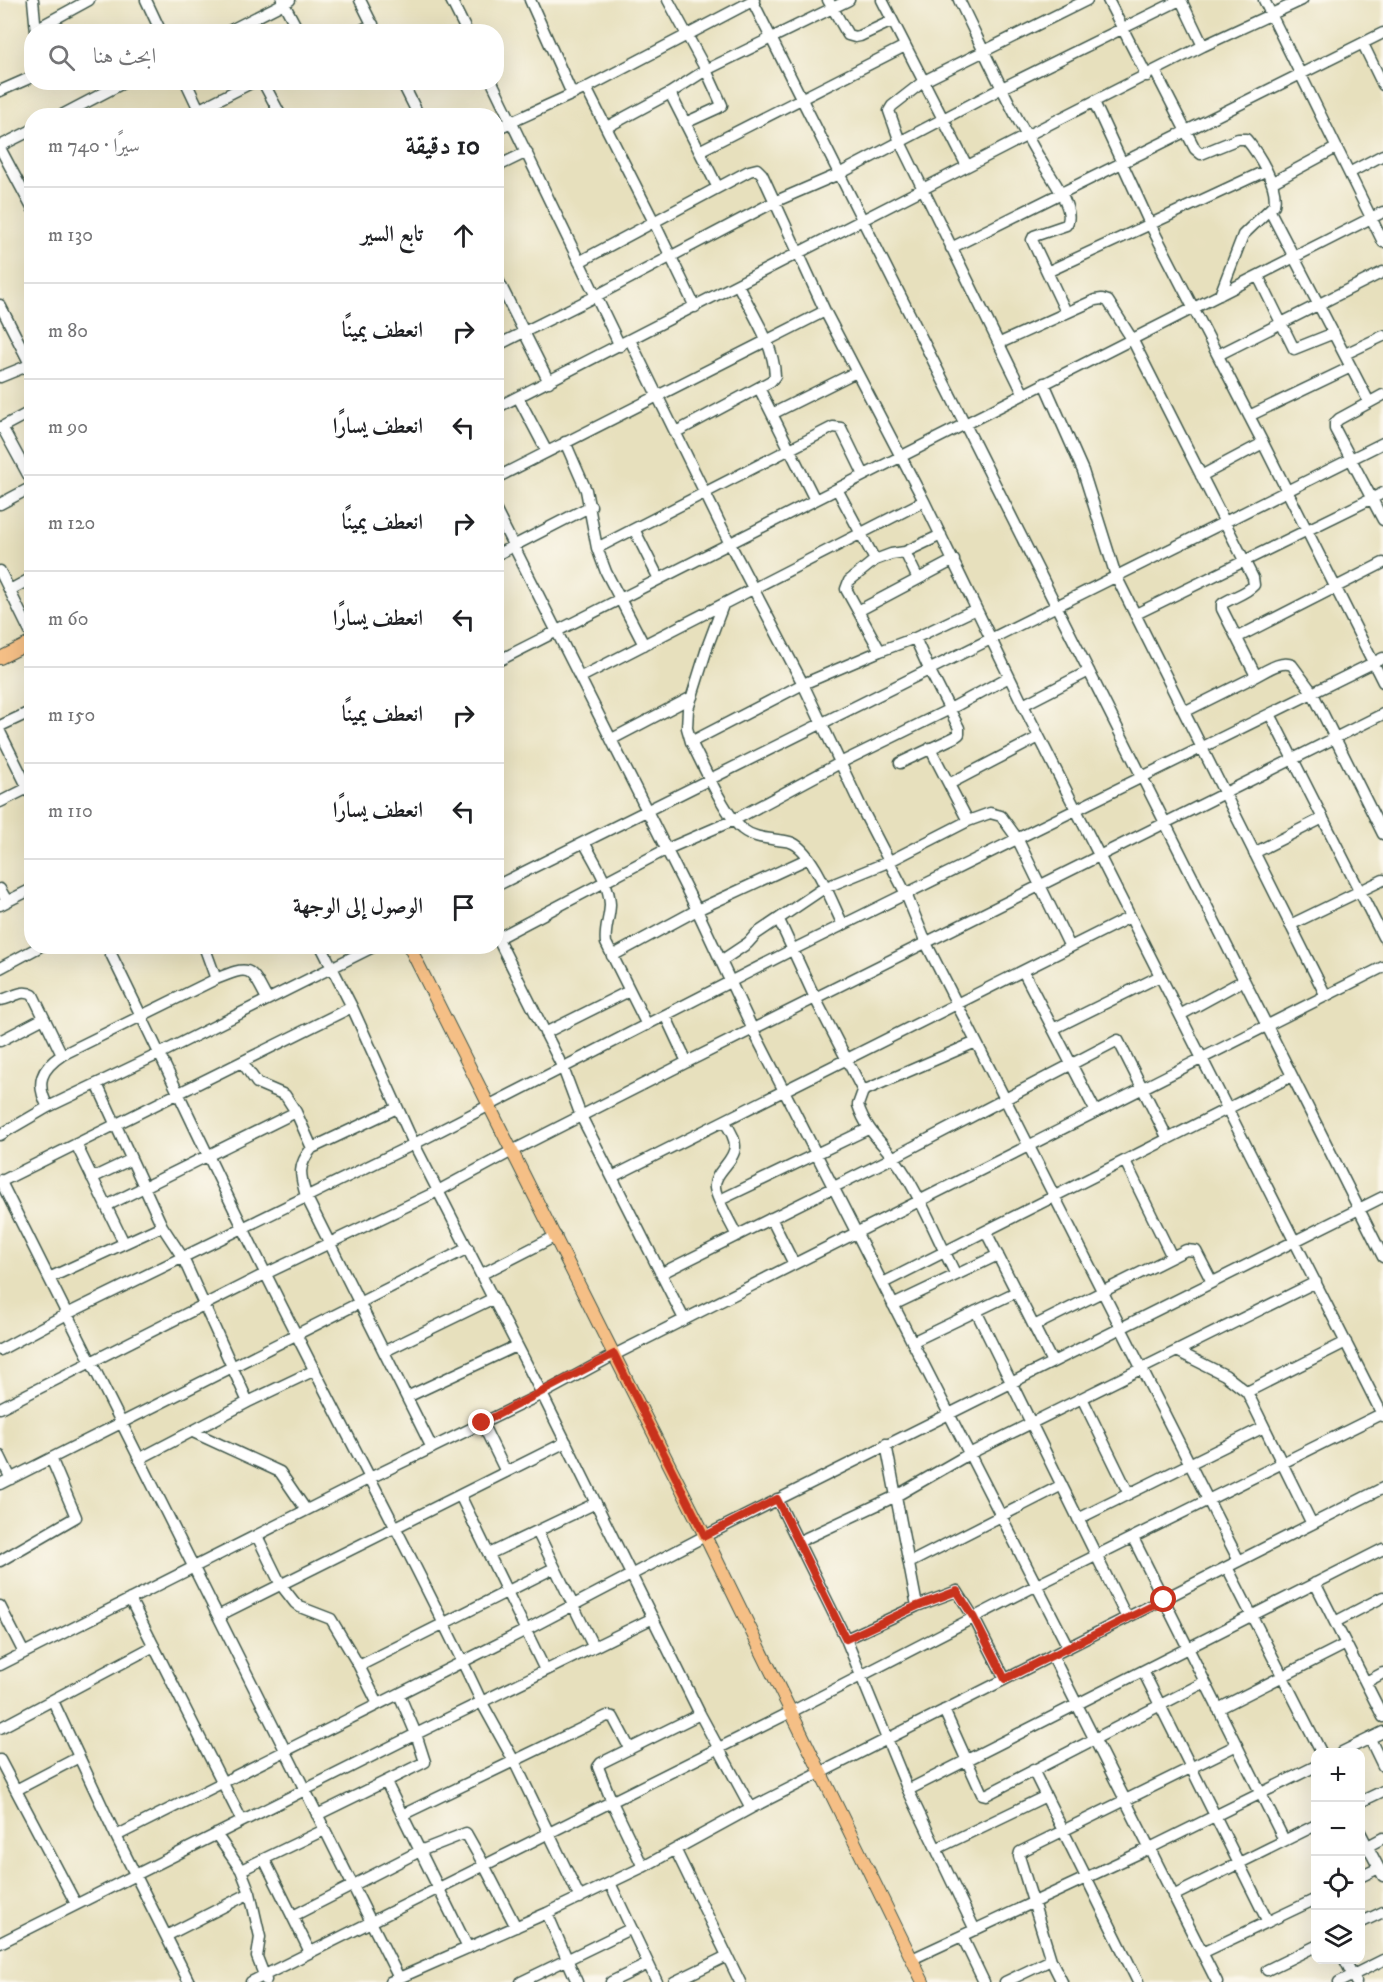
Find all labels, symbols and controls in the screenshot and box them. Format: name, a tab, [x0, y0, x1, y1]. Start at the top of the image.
search box	[24, 24, 504, 90]
icon: search	[45, 41, 78, 74]
text: ابحث هنا	[93, 43, 156, 70]
text: 10 دقيقة	[406, 130, 480, 163]
text: سيرًا · 740 m	[48, 134, 140, 159]
icon: ahead	[447, 219, 480, 252]
text: تابع السير	[361, 221, 423, 248]
text: 130 m	[48, 223, 93, 248]
icon: right	[447, 315, 480, 348]
text: انعطف يمينًا	[342, 317, 423, 344]
text: 80 m	[48, 319, 88, 344]
icon: left	[447, 411, 480, 444]
text: انعطف يسارًا	[333, 413, 423, 440]
text: 90 m	[48, 415, 88, 440]
icon: right	[447, 507, 480, 540]
text: انعطف يمينًا	[342, 509, 423, 536]
text: 120 m	[48, 511, 95, 536]
icon: left	[447, 603, 480, 636]
text: انعطف يسارًا	[333, 605, 423, 632]
text: 60 m	[48, 607, 89, 632]
icon: right	[447, 699, 480, 732]
text: انعطف يمينًا	[342, 701, 423, 728]
text: 150 m	[48, 703, 95, 728]
icon: left	[447, 795, 480, 828]
text: انعطف يسارًا	[333, 797, 423, 824]
text: 110 m	[48, 799, 93, 824]
icon: arrive	[447, 891, 480, 924]
text: الوصول إلى الوجهة	[293, 893, 423, 920]
route end	[468, 1409, 494, 1435]
route start	[1150, 1586, 1176, 1612]
map controls	[1311, 1748, 1365, 1964]
button: +	[1311, 1748, 1365, 1802]
button: −	[1311, 1802, 1365, 1856]
button: locate	[1311, 1856, 1365, 1910]
button: layers	[1311, 1910, 1365, 1964]

